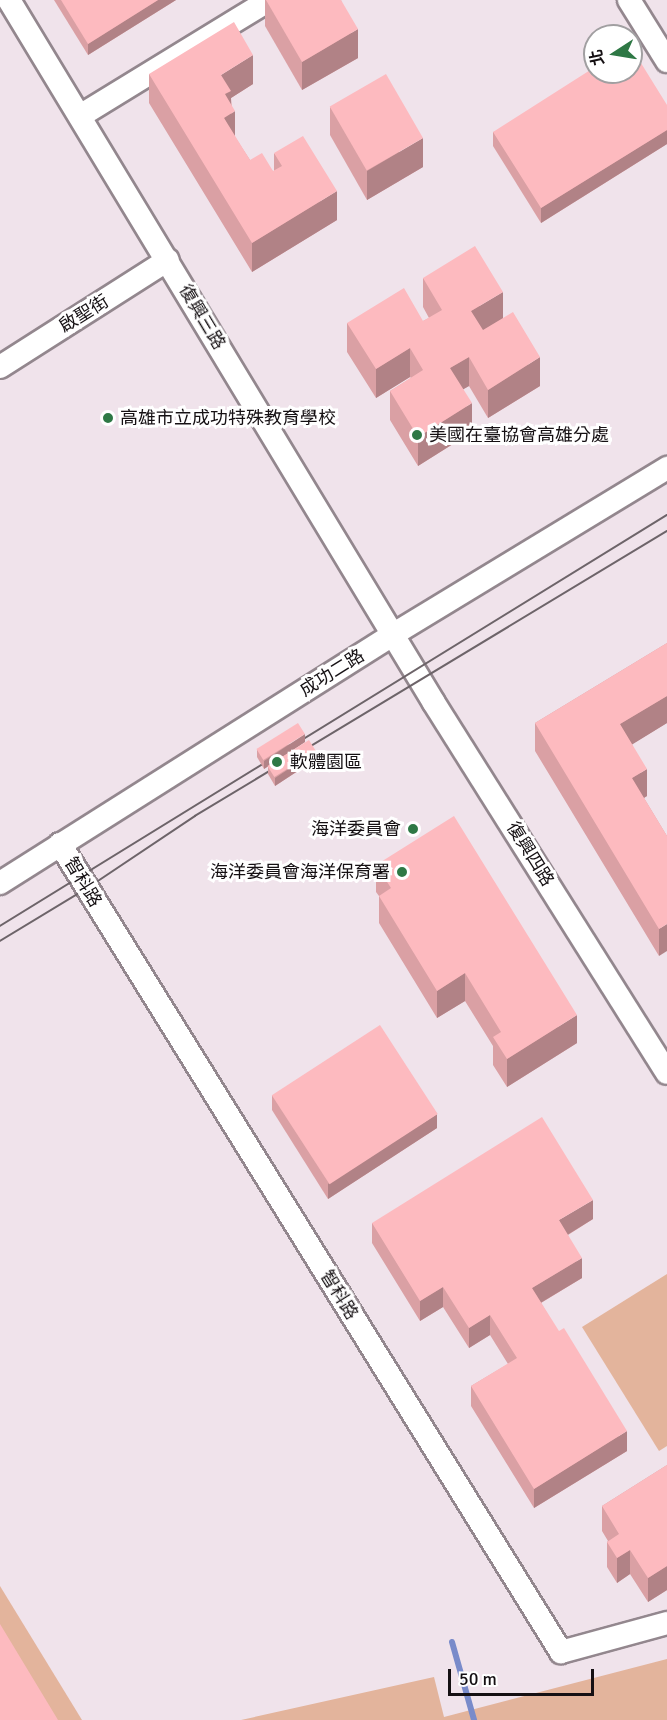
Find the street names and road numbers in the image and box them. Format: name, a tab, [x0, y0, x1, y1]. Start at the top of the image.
street label: 復興三路	[174, 281, 230, 353]
street label: 啟聖街	[55, 291, 113, 337]
street label: 成功二路	[296, 645, 368, 701]
street label: 復興四路	[502, 818, 558, 890]
street label: 智科路	[60, 853, 106, 911]
street label: 智科路	[316, 1266, 362, 1324]

